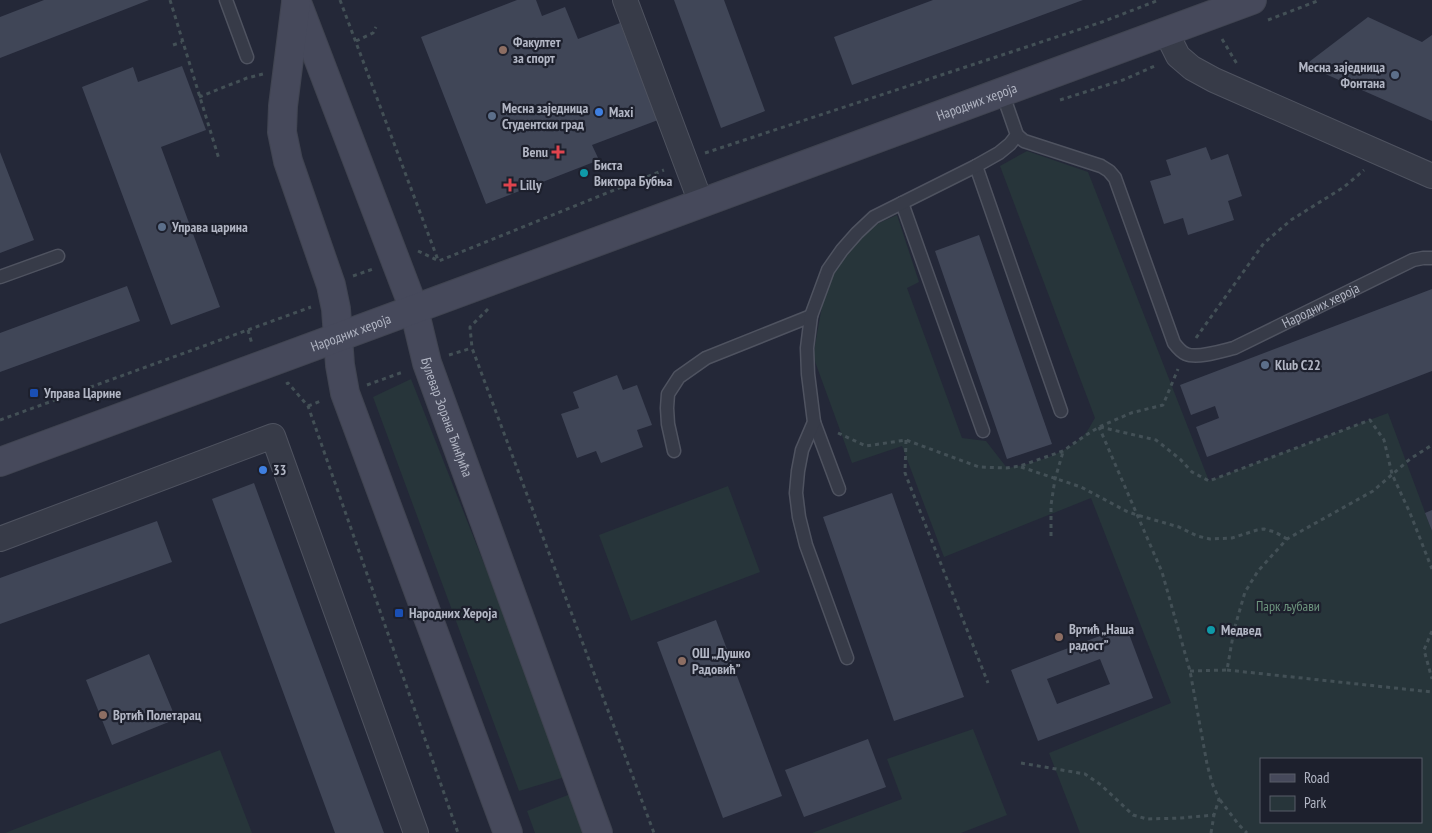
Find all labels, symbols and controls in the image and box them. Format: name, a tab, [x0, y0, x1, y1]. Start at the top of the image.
place label: Факултет за спорт	[513, 33, 561, 67]
marker: Факултет за спорт	[497, 44, 509, 56]
place label: Месна заједница Фонтана	[1299, 58, 1385, 92]
marker: Месна заједница Фонтана	[1389, 69, 1401, 81]
street label: Народних хероја	[934, 79, 1019, 125]
place label: Месна заједница Студентски град	[502, 99, 589, 133]
place label: Maxi	[609, 103, 633, 121]
marker: Maxi	[593, 106, 605, 118]
marker: Месна заједница Студентски град	[486, 110, 498, 122]
place label: Benu	[523, 143, 548, 161]
marker: Benu	[552, 146, 564, 158]
place label: Биста Виктора Бубња	[594, 156, 672, 190]
marker: Биста Виктора Бубња	[578, 167, 590, 179]
place label: Lilly	[520, 176, 542, 194]
marker: Lilly	[504, 179, 516, 191]
place label: Управа царина	[171, 218, 248, 236]
marker: Управа царина	[156, 221, 168, 233]
street label: Народних хероја	[1279, 279, 1362, 332]
street label: Народних хероја	[308, 309, 394, 356]
street label: Булевар Зорана Ђинђића	[417, 356, 477, 479]
place label: Klub C22	[1275, 356, 1321, 374]
marker: Klub C22	[1259, 359, 1271, 371]
place label: Управа Царине	[43, 384, 121, 402]
marker: Управа Царине	[28, 387, 40, 399]
place label: 33	[273, 461, 286, 479]
marker: 33	[257, 464, 269, 476]
park label: Парк љубави	[1256, 597, 1320, 615]
place label: Народних Хероја	[409, 604, 498, 622]
marker: Народних Хероја	[393, 607, 405, 619]
place label: Вртић „Наша радост”	[1069, 620, 1134, 654]
place label: Медвед	[1221, 621, 1262, 639]
marker: Медвед	[1205, 624, 1217, 636]
marker: Вртић „Наша радост”	[1053, 631, 1065, 643]
place label: ОШ „Душко Радовић”	[692, 644, 750, 678]
marker: ОШ „Душко Радовић”	[676, 655, 688, 667]
place label: Вртић Полетарац	[113, 706, 202, 724]
marker: Вртић Полетарац	[97, 709, 109, 721]
legend	[1260, 758, 1422, 823]
text: Road	[1304, 768, 1330, 787]
text: Park	[1304, 793, 1326, 812]

